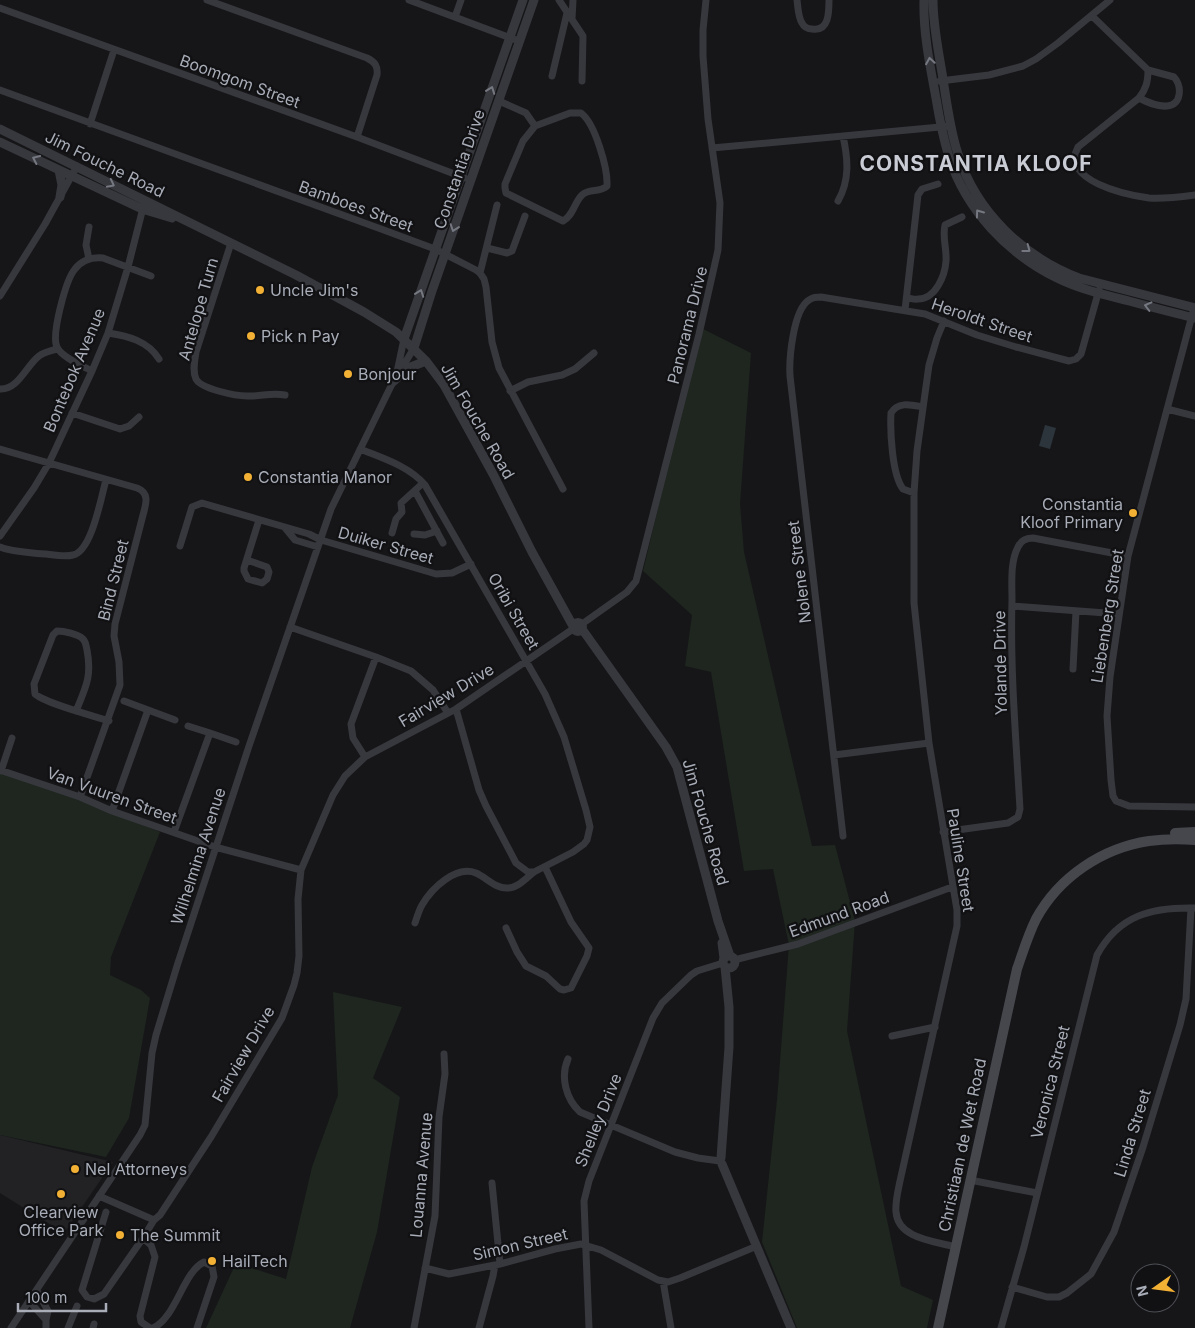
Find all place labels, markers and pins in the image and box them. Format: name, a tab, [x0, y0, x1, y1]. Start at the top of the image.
place label: Uncle Jim's	[270, 280, 358, 300]
marker: Uncle Jim's	[254, 284, 266, 296]
place label: Pick n Pay	[261, 326, 339, 346]
marker: Pick n Pay	[245, 330, 257, 342]
place label: Bonjour	[358, 364, 416, 384]
marker: Bonjour	[342, 368, 354, 380]
place label: Constantia Manor	[258, 467, 392, 487]
marker: Constantia Manor	[242, 471, 254, 483]
place label: Constantia Kloof Primary	[1020, 494, 1123, 532]
marker: Constantia Kloof Primary	[1127, 507, 1139, 519]
place label: Nel Attorneys	[85, 1159, 187, 1179]
marker: Nel Attorneys	[69, 1163, 81, 1175]
marker: Clearview Office Park	[55, 1188, 67, 1200]
place label: Clearview Office Park	[19, 1202, 103, 1240]
place label: The Summit	[130, 1225, 220, 1245]
marker: The Summit	[114, 1229, 126, 1241]
place label: HailTech	[222, 1251, 288, 1271]
marker: HailTech	[206, 1255, 218, 1267]

